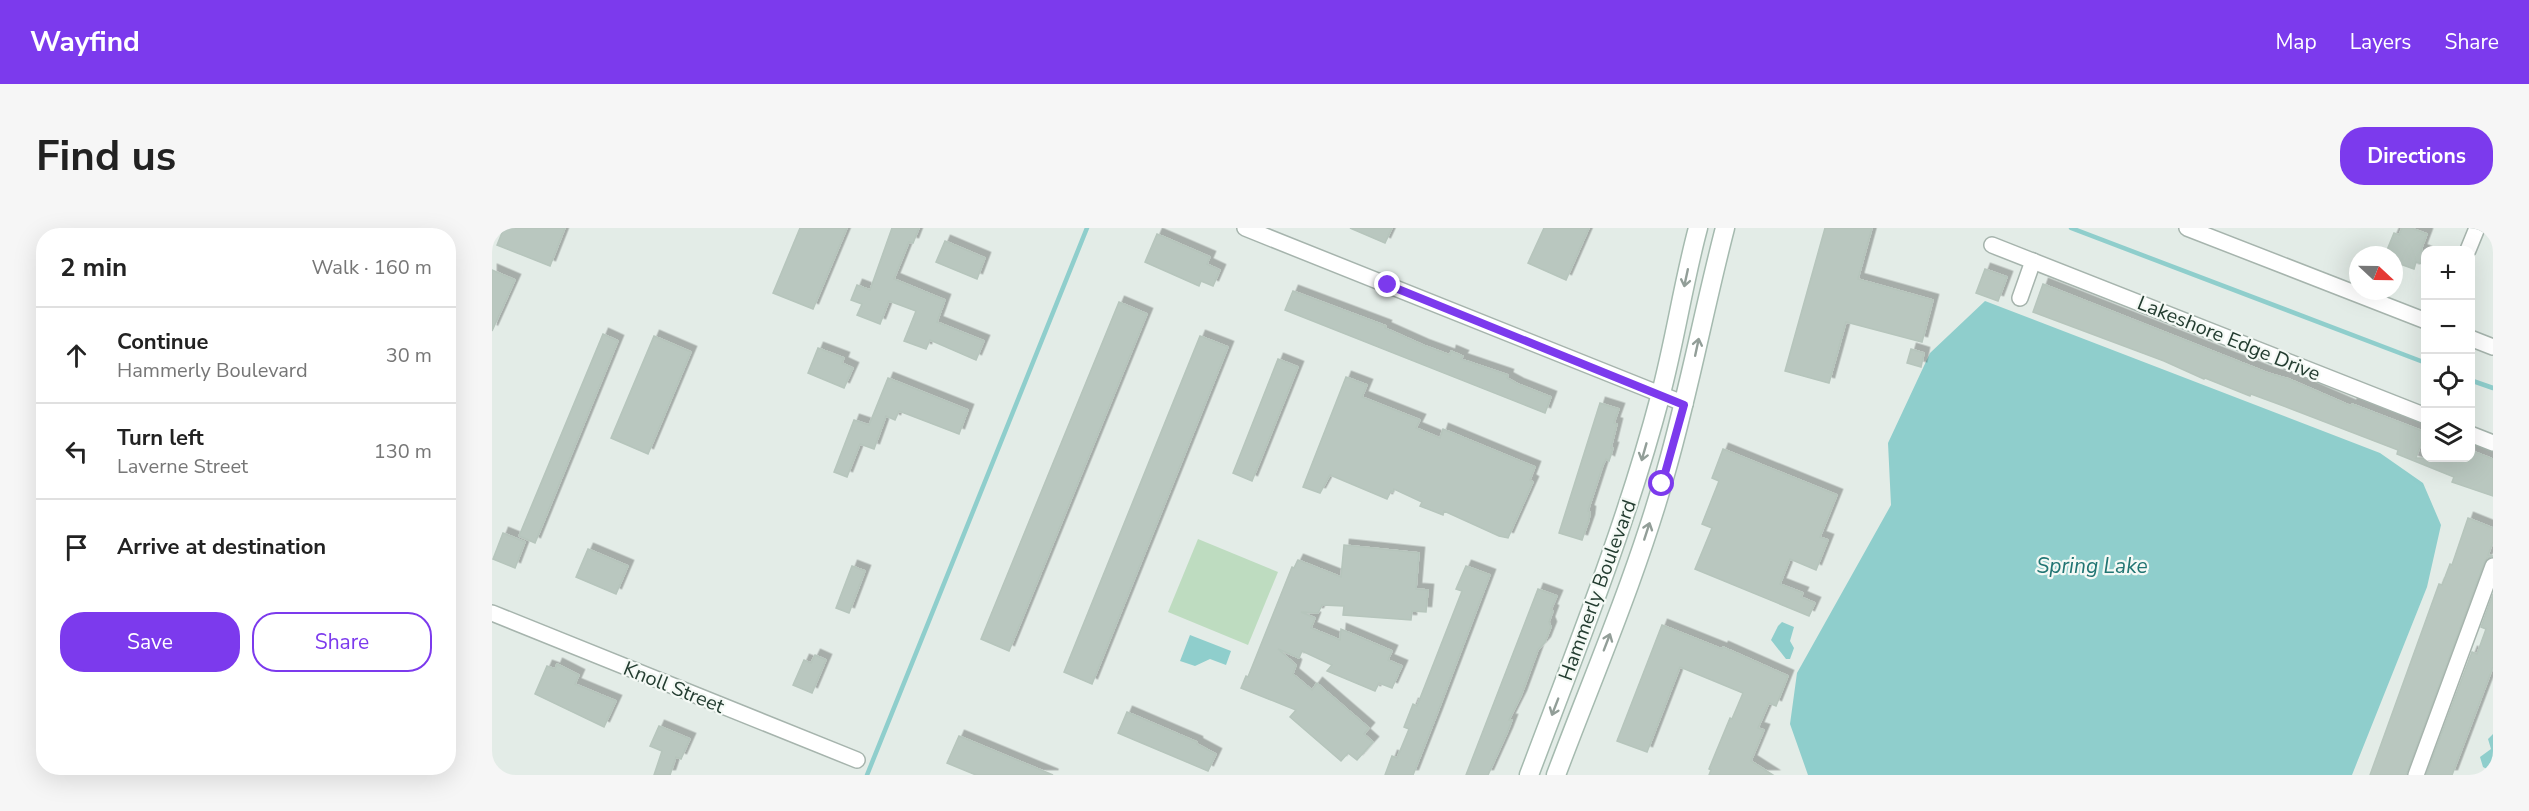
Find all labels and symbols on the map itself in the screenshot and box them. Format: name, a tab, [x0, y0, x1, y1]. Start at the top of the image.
north arrow	[2349, 246, 2403, 300]
one-way arrow	[1680, 269, 1692, 288]
route end	[1374, 271, 1400, 297]
street label: Lakeshore Edge Drive	[2133, 289, 2324, 387]
one-way arrow	[1692, 338, 1703, 358]
one-way arrow	[1638, 442, 1649, 461]
route start	[1648, 470, 1674, 496]
street label: Hammerly Boulevard	[1552, 496, 1643, 684]
one-way arrow	[1642, 522, 1653, 541]
water label: Spring Lake	[2036, 552, 2148, 580]
one-way arrow	[1603, 633, 1614, 652]
street label: Knoll Street	[619, 655, 729, 720]
one-way arrow	[1548, 697, 1559, 715]

